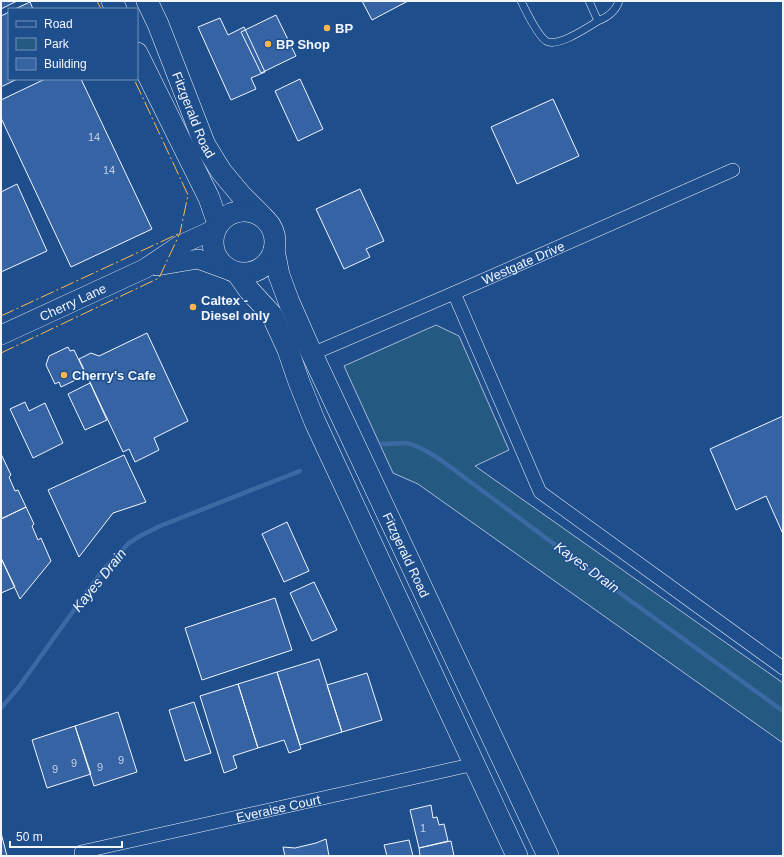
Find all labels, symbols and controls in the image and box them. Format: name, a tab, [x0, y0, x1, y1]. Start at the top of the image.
legend	[8, 8, 138, 80]
text: Road	[44, 17, 73, 31]
place label: BP	[335, 21, 353, 36]
marker: BP	[322, 23, 332, 33]
text: Park	[44, 37, 70, 51]
place label: BP Shop	[276, 37, 330, 52]
marker: BP Shop	[263, 39, 273, 49]
text: Building	[44, 57, 87, 71]
street label: Fitzgerald Road	[170, 69, 219, 161]
house number: 14	[88, 131, 100, 143]
house number: 14	[103, 164, 115, 176]
street label: Westgate Drive	[479, 238, 567, 287]
street label: Cherry Lane	[37, 280, 108, 324]
place label: Caltex - Diesel only	[201, 293, 270, 323]
marker: Caltex - Diesel only	[188, 302, 198, 312]
place label: Cherry's Cafe	[72, 368, 156, 383]
marker: Cherry's Cafe	[59, 370, 69, 380]
street label: Fitzgerald Road	[380, 510, 433, 600]
water label: Kayes Drain	[551, 538, 623, 596]
water label: Kayes Drain	[69, 545, 129, 615]
house number: 9	[118, 754, 124, 766]
house number: 9	[71, 757, 77, 769]
house number: 9	[97, 761, 103, 773]
house number: 9	[52, 763, 58, 775]
street label: Everaise Court	[235, 791, 322, 825]
house number: 1	[420, 822, 426, 834]
scale bar	[10, 823, 122, 849]
text: 50 m	[16, 830, 43, 844]

